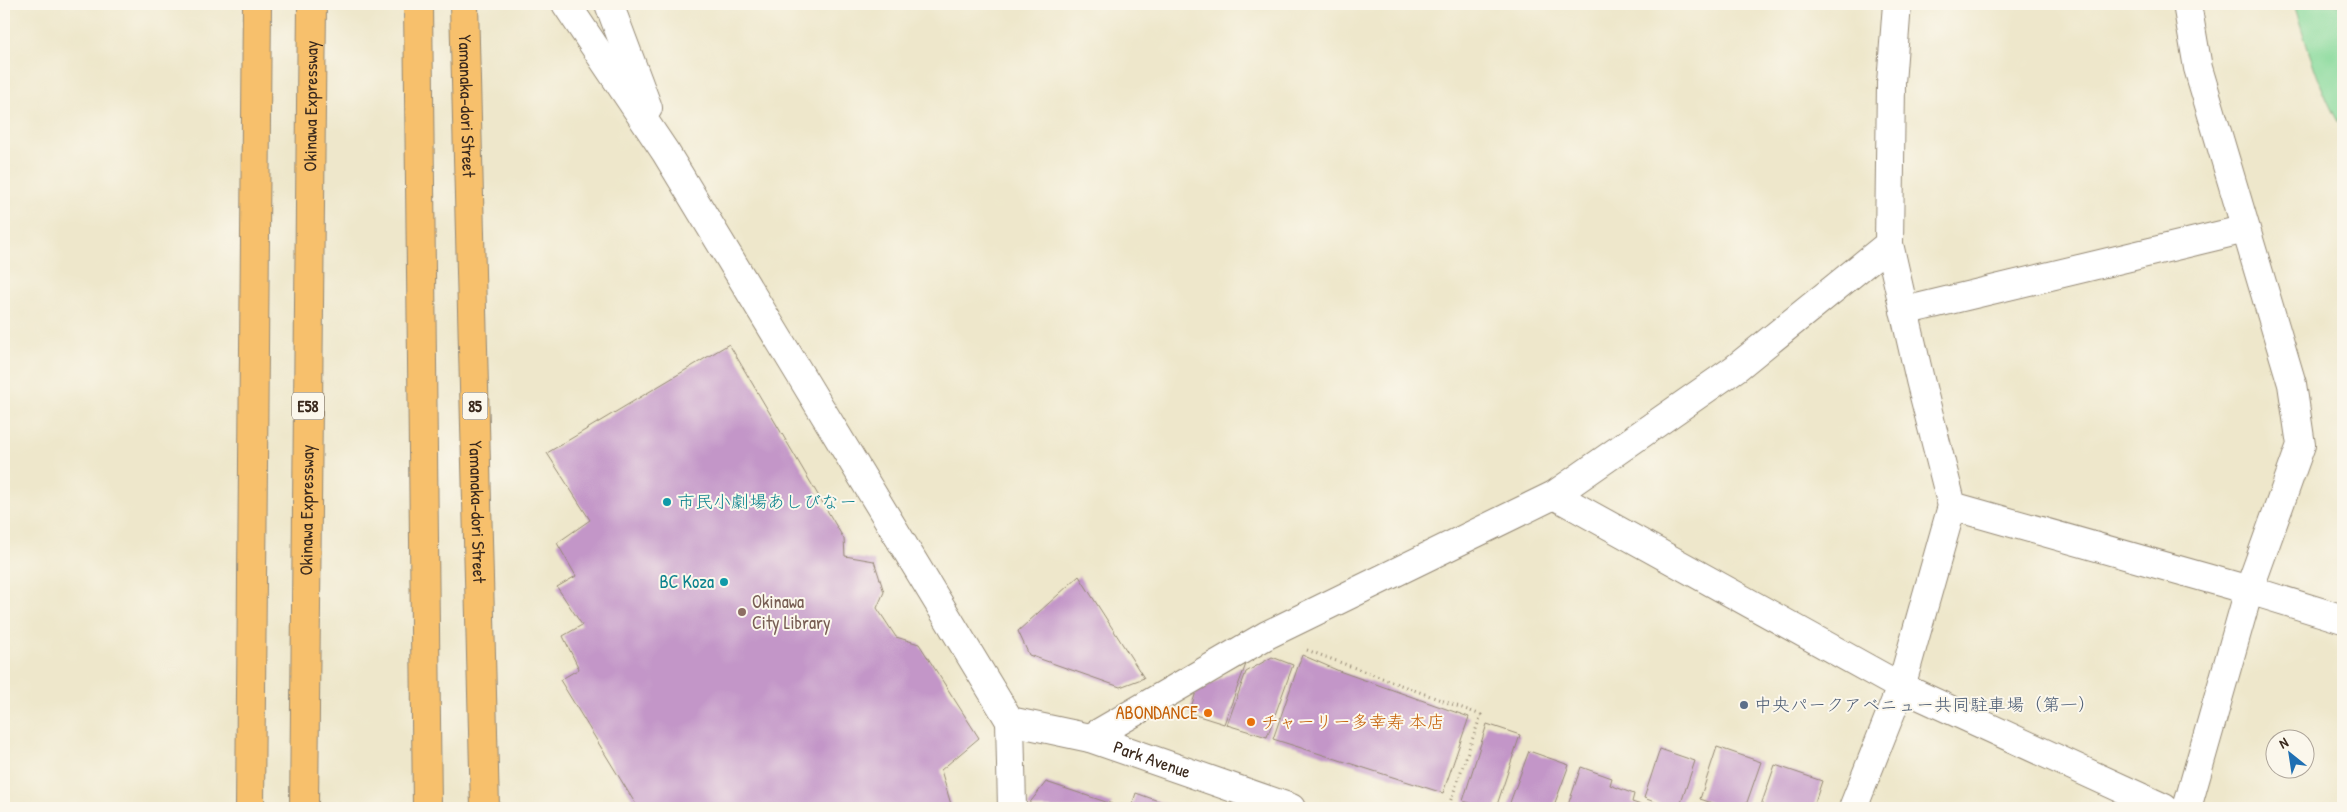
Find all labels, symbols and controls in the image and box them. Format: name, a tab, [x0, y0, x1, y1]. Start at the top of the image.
street label: Yamanaka-dori Street	[453, 34, 482, 178]
street label: Okinawa Expressway	[297, 40, 324, 172]
road number: E58	[292, 392, 324, 420]
road number: 85	[462, 392, 488, 420]
street label: Yamanaka-dori Street	[463, 440, 492, 584]
street label: Okinawa Expressway	[293, 444, 320, 576]
place label: 市民小劇場あしびなー	[677, 489, 857, 514]
marker: 市民小劇場あしびなー	[661, 496, 673, 508]
place label: BC Koza	[659, 569, 714, 594]
marker: BC Koza	[718, 576, 730, 588]
place label: Okinawa City Library	[752, 589, 831, 635]
marker: Okinawa City Library	[736, 606, 748, 618]
place label: 中央パークアベニュー共同駐車場（第一）	[1754, 692, 2096, 717]
marker: 中央パークアベニュー共同駐車場（第一）	[1738, 699, 1750, 711]
place label: ABONDANCE	[1116, 700, 1198, 725]
marker: ABONDANCE	[1202, 707, 1214, 719]
place label: チャーリー多幸寿 本店	[1261, 709, 1445, 734]
marker: チャーリー多幸寿 本店	[1245, 716, 1257, 728]
north arrow	[2264, 730, 2314, 780]
text: N	[2275, 732, 2292, 752]
street label: Park Avenue	[1110, 734, 1194, 784]

